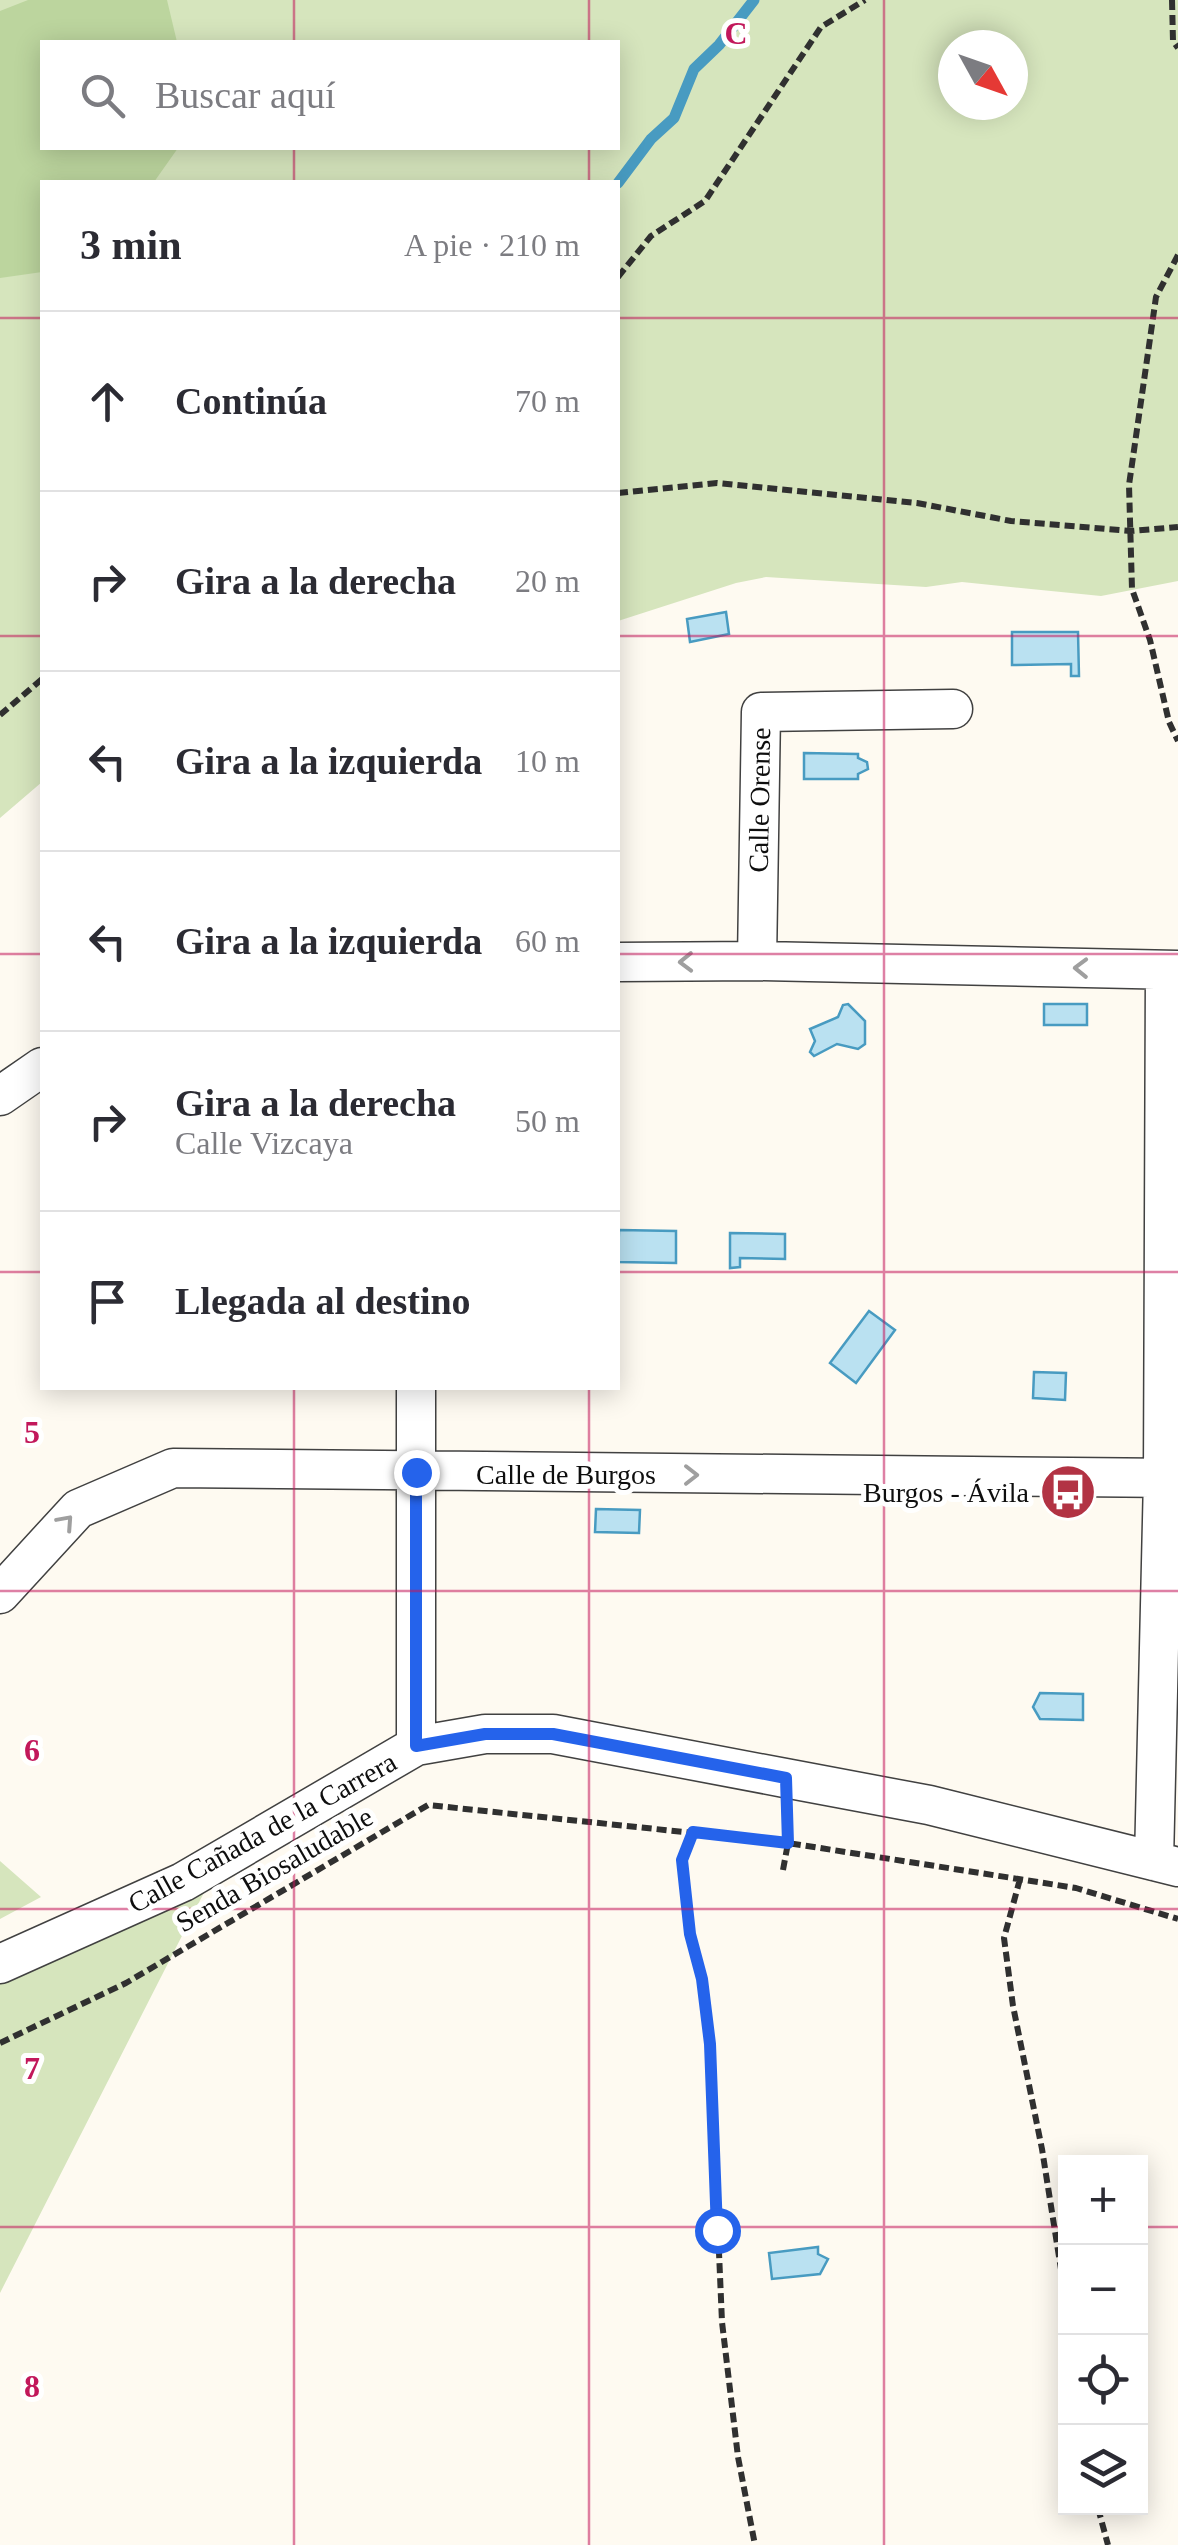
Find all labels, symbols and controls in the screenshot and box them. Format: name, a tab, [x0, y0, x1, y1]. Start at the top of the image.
text: C	[724, 15, 748, 51]
north arrow	[938, 30, 1028, 120]
search box	[40, 40, 620, 150]
icon: search	[75, 68, 130, 123]
text: Buscar aquí	[155, 74, 335, 116]
text: 3 min	[80, 222, 182, 268]
text: A pie · 210 m	[404, 227, 580, 263]
icon: ahead	[80, 374, 135, 429]
text: Continúa	[175, 380, 327, 422]
text: 70 m	[515, 383, 580, 419]
icon: right	[80, 554, 135, 609]
text: Gira a la derecha	[175, 560, 456, 602]
text: 20 m	[515, 563, 580, 599]
street label: Calle Orense	[743, 727, 776, 873]
icon: left	[80, 734, 135, 789]
text: Gira a la izquierda	[175, 740, 482, 782]
text: 10 m	[515, 743, 580, 779]
icon: left	[80, 914, 135, 969]
text: Gira a la izquierda	[175, 920, 482, 962]
text: 60 m	[515, 923, 580, 959]
one-way arrow	[677, 951, 693, 972]
one-way arrow	[1072, 958, 1088, 979]
text: Gira a la derecha	[175, 1082, 456, 1124]
icon: right	[80, 1094, 135, 1149]
text: 50 m	[515, 1103, 580, 1139]
text: Calle Vizcaya	[175, 1125, 353, 1161]
icon: arrive	[80, 1274, 135, 1329]
text: Llegada al destino	[175, 1280, 471, 1322]
text: 5	[24, 1414, 40, 1450]
route end	[394, 1450, 440, 1496]
street label: Calle de Burgos	[476, 1459, 656, 1490]
bus stop icon: Burgos - Ávila	[1038, 1462, 1098, 1522]
one-way arrow	[684, 1464, 700, 1485]
place label: Burgos - Ávila	[863, 1477, 1030, 1508]
one-way arrow	[54, 1515, 72, 1534]
text: 6	[24, 1732, 40, 1768]
street label: Calle Cañada de la Carrera	[123, 1745, 402, 1919]
street label: Senda Biosaludable	[171, 1801, 378, 1938]
text: 7	[24, 2050, 40, 2086]
map controls	[1058, 2155, 1148, 2515]
button: +	[1058, 2155, 1148, 2245]
route start	[695, 2208, 741, 2254]
button: −	[1058, 2245, 1148, 2335]
button: locate	[1058, 2335, 1148, 2425]
text: 8	[24, 2368, 40, 2404]
button: layers	[1058, 2425, 1148, 2515]

